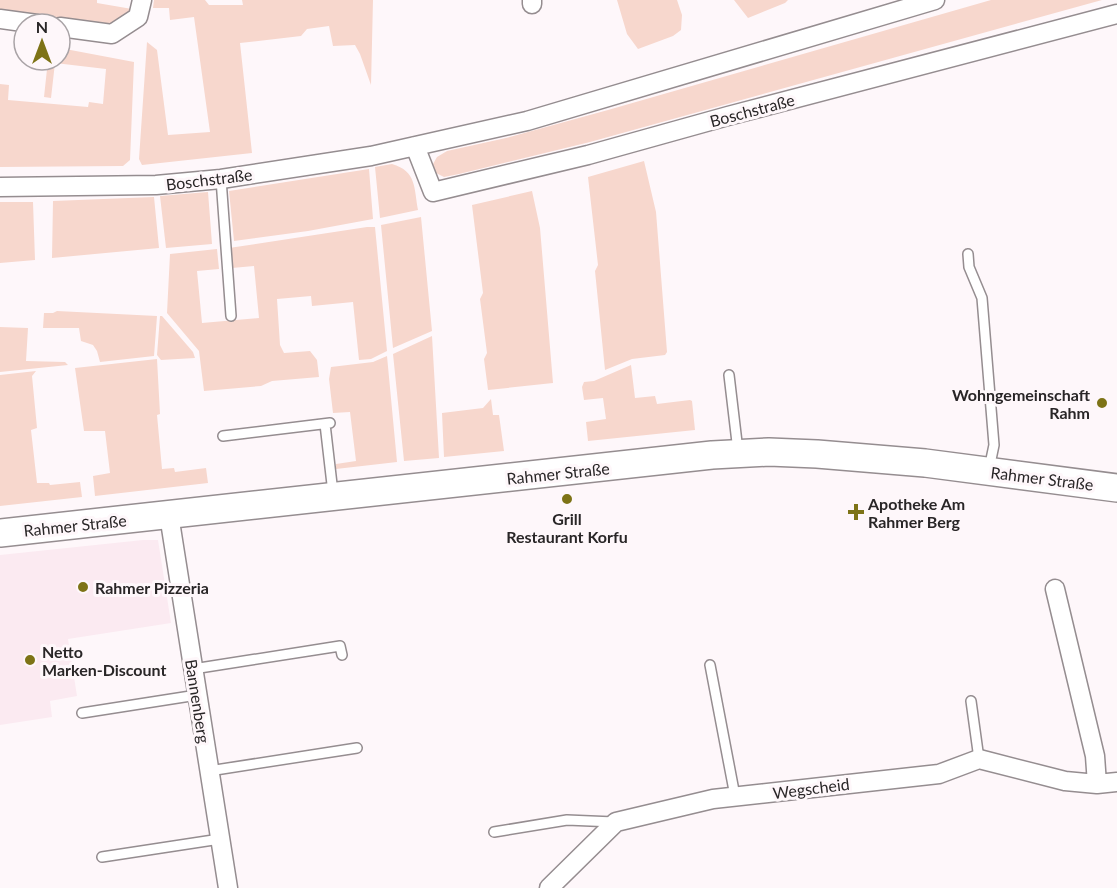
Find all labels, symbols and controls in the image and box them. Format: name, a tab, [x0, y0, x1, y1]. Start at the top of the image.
north arrow	[12, 12, 72, 72]
text: N	[36, 17, 48, 36]
street label: Boschstraße	[708, 90, 796, 130]
street label: Boschstraße	[165, 164, 253, 194]
place label: Wohngemeinschaft Rahm	[952, 385, 1091, 422]
marker: Wohngemeinschaft Rahm	[1095, 396, 1109, 410]
street label: Rahmer Straße	[506, 458, 610, 488]
street label: Rahmer Straße	[990, 462, 1094, 494]
marker: Grill Restaurant Korfu	[560, 492, 574, 506]
place label: Apotheke Am Rahmer Berg	[867, 494, 965, 531]
marker: Apotheke Am Rahmer Berg	[849, 505, 863, 519]
place label: Grill Restaurant Korfu	[506, 509, 628, 546]
street label: Rahmer Straße	[23, 510, 127, 540]
place label: Rahmer Pizzeria	[95, 578, 209, 597]
marker: Rahmer Pizzeria	[76, 580, 90, 594]
place label: Netto Marken-Discount	[42, 642, 166, 679]
marker: Netto Marken-Discount	[23, 653, 37, 667]
street label: Bannenberg	[182, 658, 214, 744]
street label: Wegscheid	[772, 774, 850, 802]

